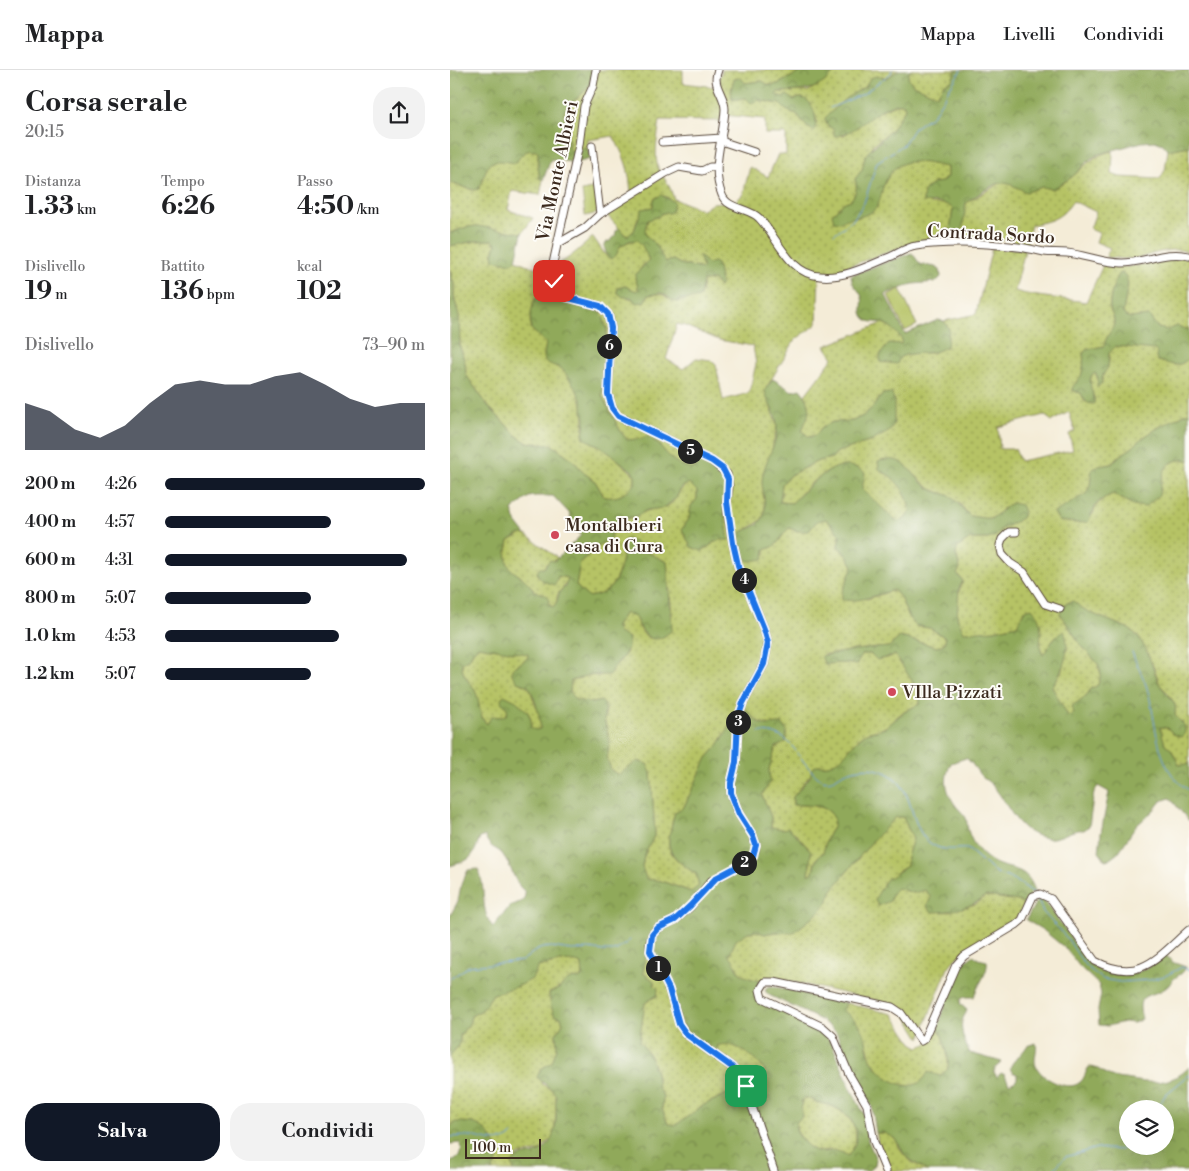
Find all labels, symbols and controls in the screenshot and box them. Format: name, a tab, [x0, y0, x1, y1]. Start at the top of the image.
text: Mappa	[25, 20, 104, 50]
text: Mappa	[920, 23, 975, 46]
text: Livelli	[1003, 23, 1056, 46]
text: Condividi	[1084, 23, 1164, 46]
text: Corsa serale	[25, 85, 188, 120]
button: share	[373, 87, 425, 139]
street label: Via Monte Albieri	[531, 99, 584, 245]
text: 20:15	[25, 122, 64, 142]
text: Distanza	[25, 173, 81, 191]
text: Tempo	[161, 173, 205, 191]
text: Passo	[297, 173, 333, 191]
text: 1.33	[25, 191, 74, 222]
text: 6:26	[161, 191, 215, 222]
text: 4:50	[297, 191, 354, 222]
text: km	[74, 201, 97, 219]
text: /km	[354, 201, 379, 219]
street label: Contrada Sordo	[927, 220, 1055, 249]
text: Dislivello	[25, 258, 85, 276]
text: Battito	[161, 258, 205, 276]
text: kcal	[297, 258, 322, 276]
pin	[533, 260, 575, 302]
icon: check	[540, 267, 568, 295]
text: 19	[25, 276, 52, 307]
text: 136	[161, 276, 204, 307]
text: 102	[297, 276, 342, 307]
text: m	[52, 286, 68, 304]
text: bpm	[204, 286, 235, 304]
pin: 6	[596, 334, 622, 358]
text: Dislivello	[25, 335, 94, 355]
text: 73–90 m	[362, 335, 425, 355]
text: 6	[605, 337, 614, 355]
pin: 5	[678, 438, 702, 464]
text: 5	[686, 442, 695, 460]
text: 200 m	[25, 474, 75, 494]
text: 4:26	[105, 474, 137, 494]
text: 400 m	[25, 512, 76, 532]
text: 4:57	[105, 512, 134, 532]
place label: Montalbieri casa di Cura	[565, 514, 664, 558]
marker: Montalbieri casa di Cura	[549, 529, 561, 541]
text: 600 m	[25, 550, 75, 570]
text: 4:31	[105, 550, 133, 570]
pin: 4	[732, 568, 756, 592]
text: 4	[740, 571, 749, 589]
text: 800 m	[25, 588, 76, 608]
text: 5:07	[105, 588, 136, 608]
text: 1.0 km	[25, 626, 76, 646]
text: 4:53	[105, 626, 136, 646]
text: 1.2 km	[25, 664, 74, 684]
text: 5:07	[105, 664, 136, 684]
place label: VIlla Pizzati	[901, 681, 1002, 704]
marker: VIlla Pizzati	[886, 686, 898, 698]
pin: 3	[726, 710, 750, 734]
text: 3	[734, 713, 743, 731]
pin: 2	[732, 850, 756, 876]
text: 2	[740, 854, 749, 872]
pin: 1	[646, 956, 670, 980]
text: 1	[655, 959, 662, 977]
pin	[725, 1065, 767, 1107]
icon: arrive	[732, 1072, 760, 1100]
map controls	[1119, 1100, 1174, 1155]
button: layers	[1119, 1100, 1174, 1155]
button: Salva	[25, 1103, 220, 1161]
button: Condividi	[230, 1103, 425, 1161]
scale bar	[465, 1136, 541, 1159]
text: 100 m	[472, 1139, 511, 1157]

